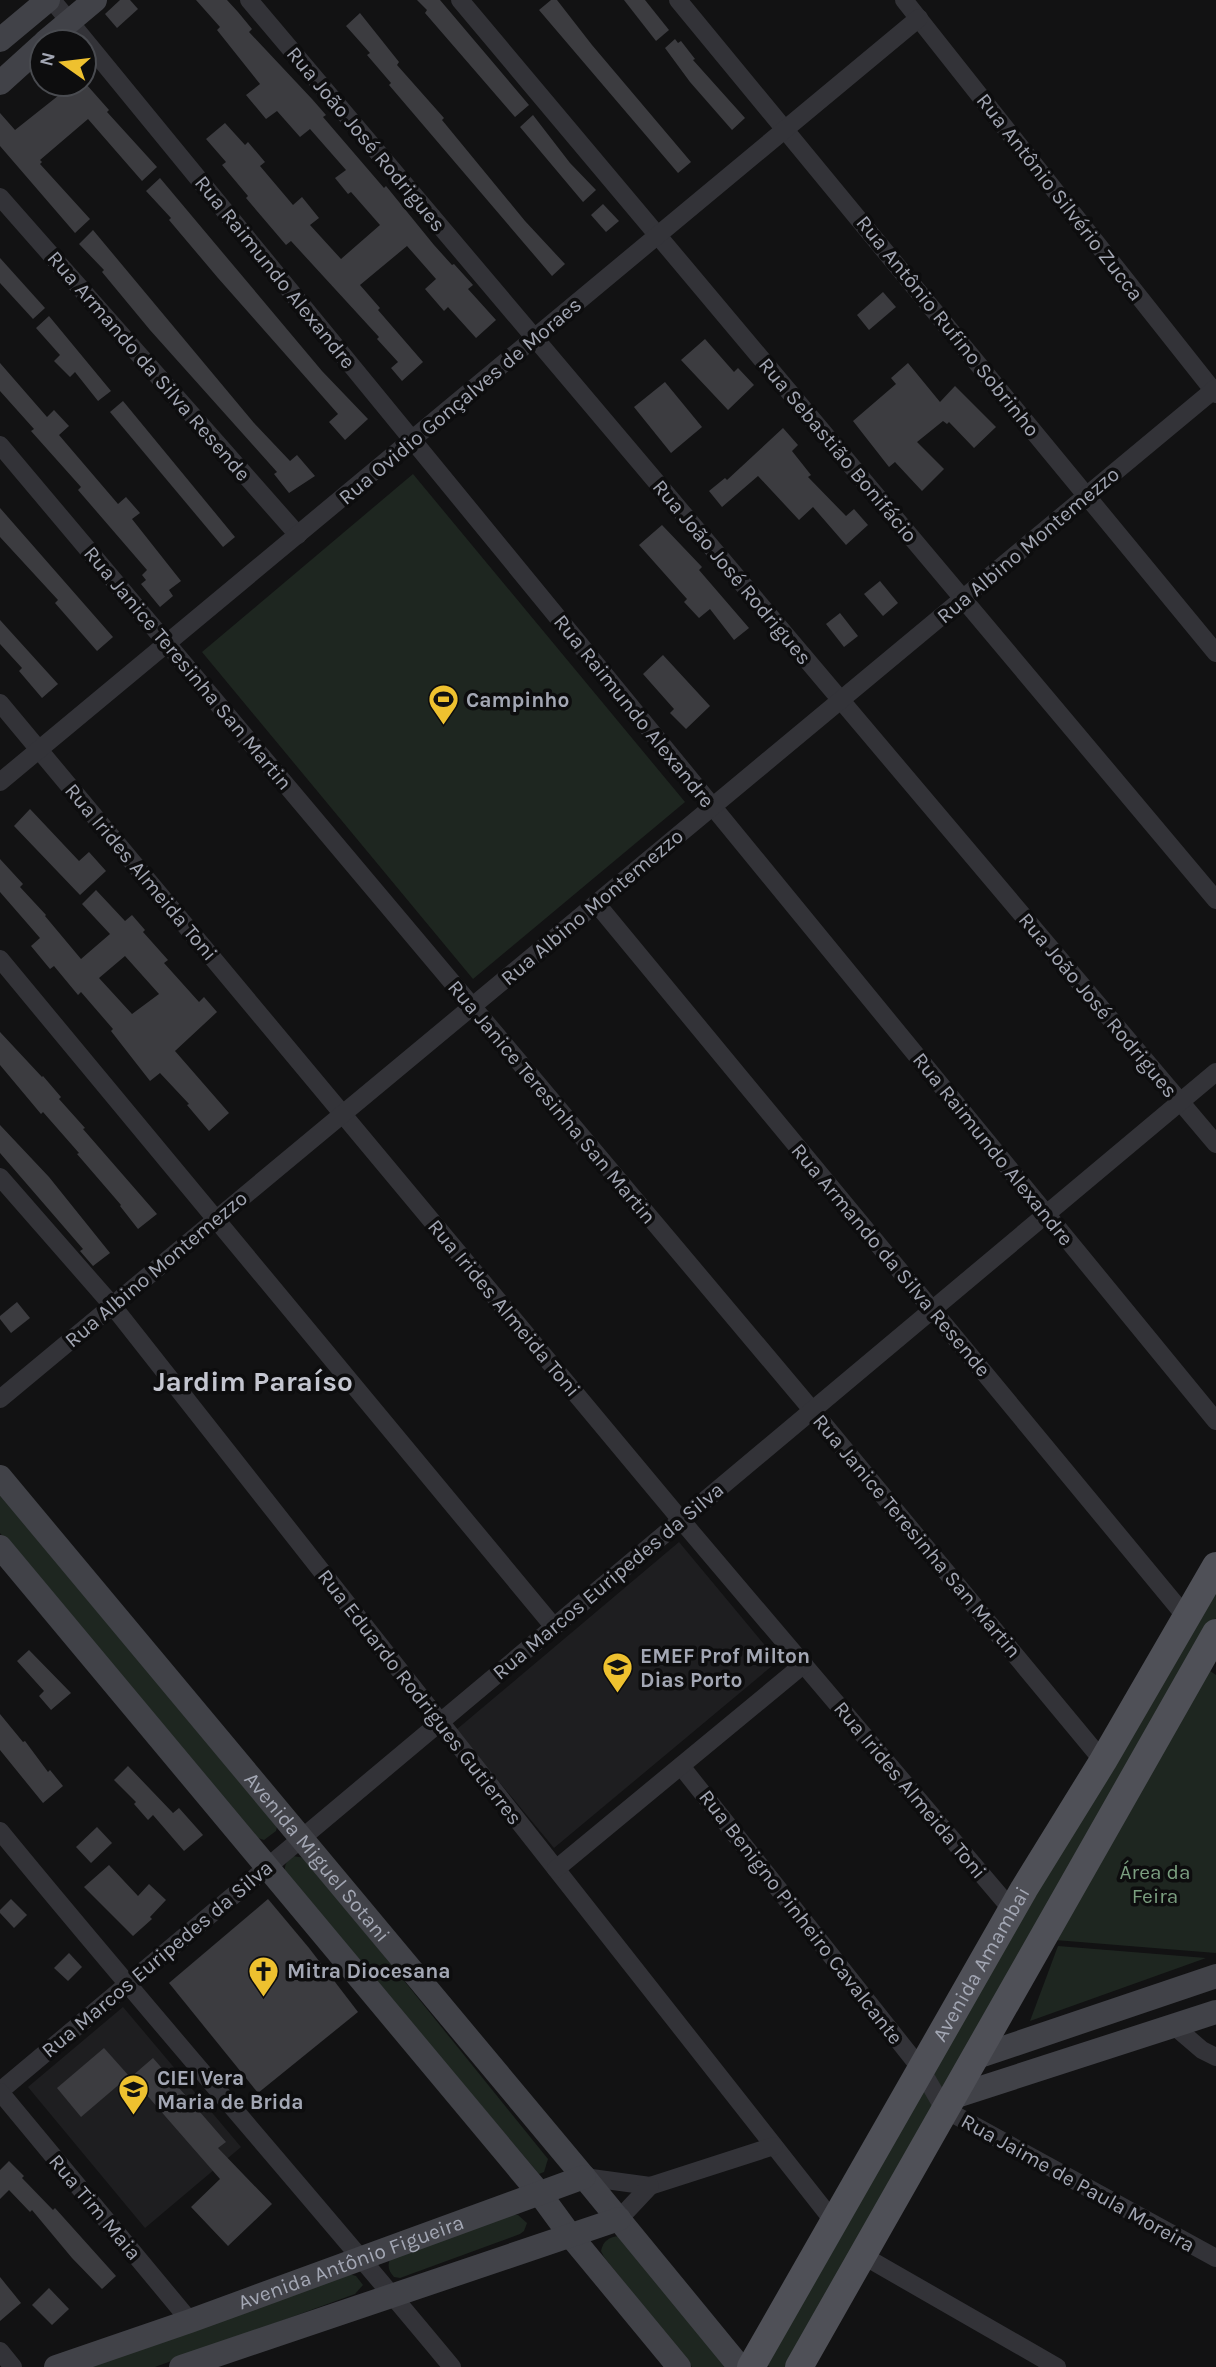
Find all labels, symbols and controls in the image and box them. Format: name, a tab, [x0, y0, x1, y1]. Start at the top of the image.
north arrow	[28, 28, 98, 98]
street label: Rua João José Rodrigues	[282, 42, 450, 236]
text: N	[35, 50, 60, 68]
street label: Rua Antônio Silvério Zucca	[972, 89, 1148, 305]
street label: Rua Raimundo Alexandre	[190, 171, 360, 373]
street label: Rua Antônio Rufino Sobrinho	[851, 211, 1045, 441]
street label: Rua Armando da Silva Resende	[43, 246, 255, 486]
street label: Rua Ovidio Gonçalves de Moraes	[334, 292, 586, 510]
street label: Rua Sebastião Bonifácio	[754, 353, 922, 547]
street label: Rua Albino Montemezzo	[932, 462, 1124, 628]
street label: Rua João José Rodrigues	[648, 475, 816, 669]
street label: Rua Janice Teresinha San Martin	[79, 541, 297, 795]
street label: Rua Raimundo Alexandre	[549, 610, 719, 812]
sports icon: Campinho	[426, 683, 460, 727]
place label: Campinho	[466, 688, 569, 712]
street label: Rua Irides Almeida Toni	[60, 778, 222, 966]
street label: Rua Albino Montemezzo	[496, 824, 688, 990]
street label: Rua João José Rodrigues	[1014, 908, 1182, 1102]
street label: Rua Janice Teresinha San Martin	[443, 975, 661, 1229]
street label: Rua Raimundo Alexandre	[908, 1048, 1078, 1250]
street label: Rua Armando da Silva Resende	[786, 1139, 996, 1381]
street label: Rua Albino Montemezzo	[60, 1186, 252, 1352]
street label: Rua Irides Almeida Toni	[423, 1214, 585, 1402]
district label: Jardim Paraíso	[153, 1365, 353, 1398]
street label: Rua Janice Teresinha San Martin	[808, 1409, 1026, 1663]
street label: Rua Marcos Euripedes da Silva	[488, 1477, 728, 1685]
street label: Rua Eduardo Rodrigues Gutierres	[313, 1565, 527, 1829]
place label: EMEF Prof Milton Dias Porto	[640, 1644, 810, 1692]
school or university icon: EMEF Prof Milton Dias Porto	[600, 1651, 634, 1695]
street label: Rua Irides Almeida Toni	[829, 1696, 991, 1884]
street label: Avenida Miguel Sotani	[239, 1767, 395, 1947]
street label: Rua Benigno Pinheiro Cavalcante	[694, 1785, 908, 2049]
street label: Rua Marcos Euripedes da Silva	[37, 1855, 277, 2063]
park label: Área da Feira	[1120, 1860, 1191, 1908]
street label: Avenida Amambai	[928, 1883, 1035, 2046]
church icon: Mitra Diocesana	[247, 1954, 281, 1998]
place label: Mitra Diocesana	[287, 1959, 451, 1983]
place label: CIEI Vera Maria de Brida	[157, 2066, 304, 2114]
school or university icon: CIEI Vera Maria de Brida	[117, 2073, 151, 2117]
street label: Rua Jaime de Paula Moreira	[957, 2109, 1199, 2257]
street label: Rua Tim Maia	[44, 2149, 146, 2265]
street label: Avenida Antônio Figueira	[235, 2210, 467, 2314]

